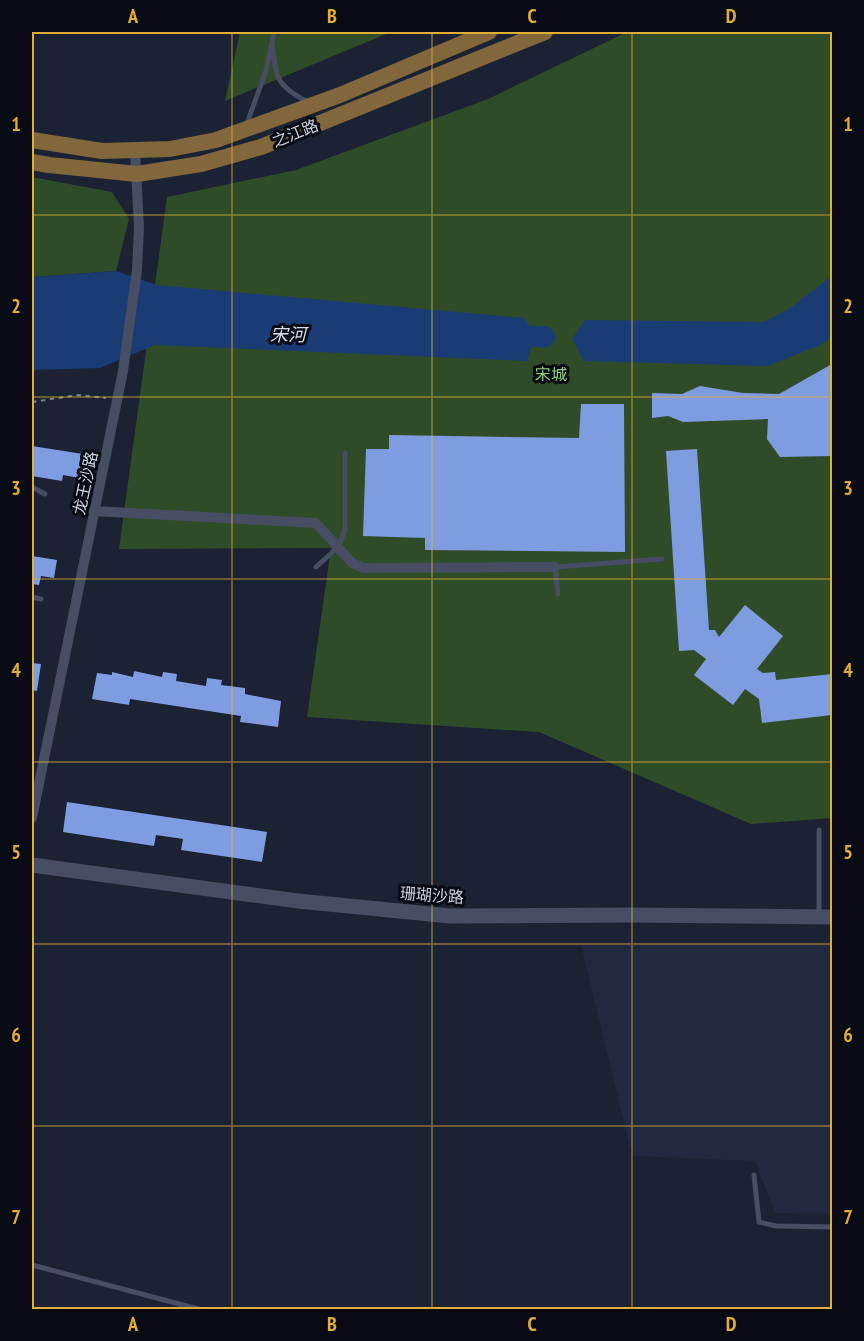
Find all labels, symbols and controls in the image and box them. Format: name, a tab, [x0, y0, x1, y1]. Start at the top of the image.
text: A	[127, 3, 139, 29]
text: B	[327, 3, 337, 29]
text: C	[527, 3, 537, 29]
text: D	[726, 3, 737, 29]
text: 1	[11, 111, 21, 137]
text: 1	[843, 111, 853, 137]
street label: 之江路	[269, 115, 321, 151]
text: 2	[11, 293, 21, 319]
text: 2	[843, 293, 853, 319]
water label: 宋河	[270, 323, 309, 346]
park label: 宋城	[535, 364, 567, 384]
street label: 龙王沙路	[69, 450, 101, 516]
text: 3	[11, 475, 21, 501]
text: 3	[843, 475, 853, 501]
text: 4	[11, 657, 21, 683]
text: 4	[843, 657, 853, 683]
text: 5	[11, 839, 21, 865]
text: 5	[843, 839, 853, 865]
street label: 珊瑚沙路	[399, 883, 465, 907]
text: 6	[11, 1022, 21, 1048]
text: 6	[843, 1022, 853, 1048]
text: 7	[11, 1204, 21, 1230]
text: 7	[843, 1204, 853, 1230]
text: A	[127, 1311, 139, 1337]
text: B	[327, 1311, 337, 1337]
text: C	[527, 1311, 537, 1337]
text: D	[726, 1311, 737, 1337]

